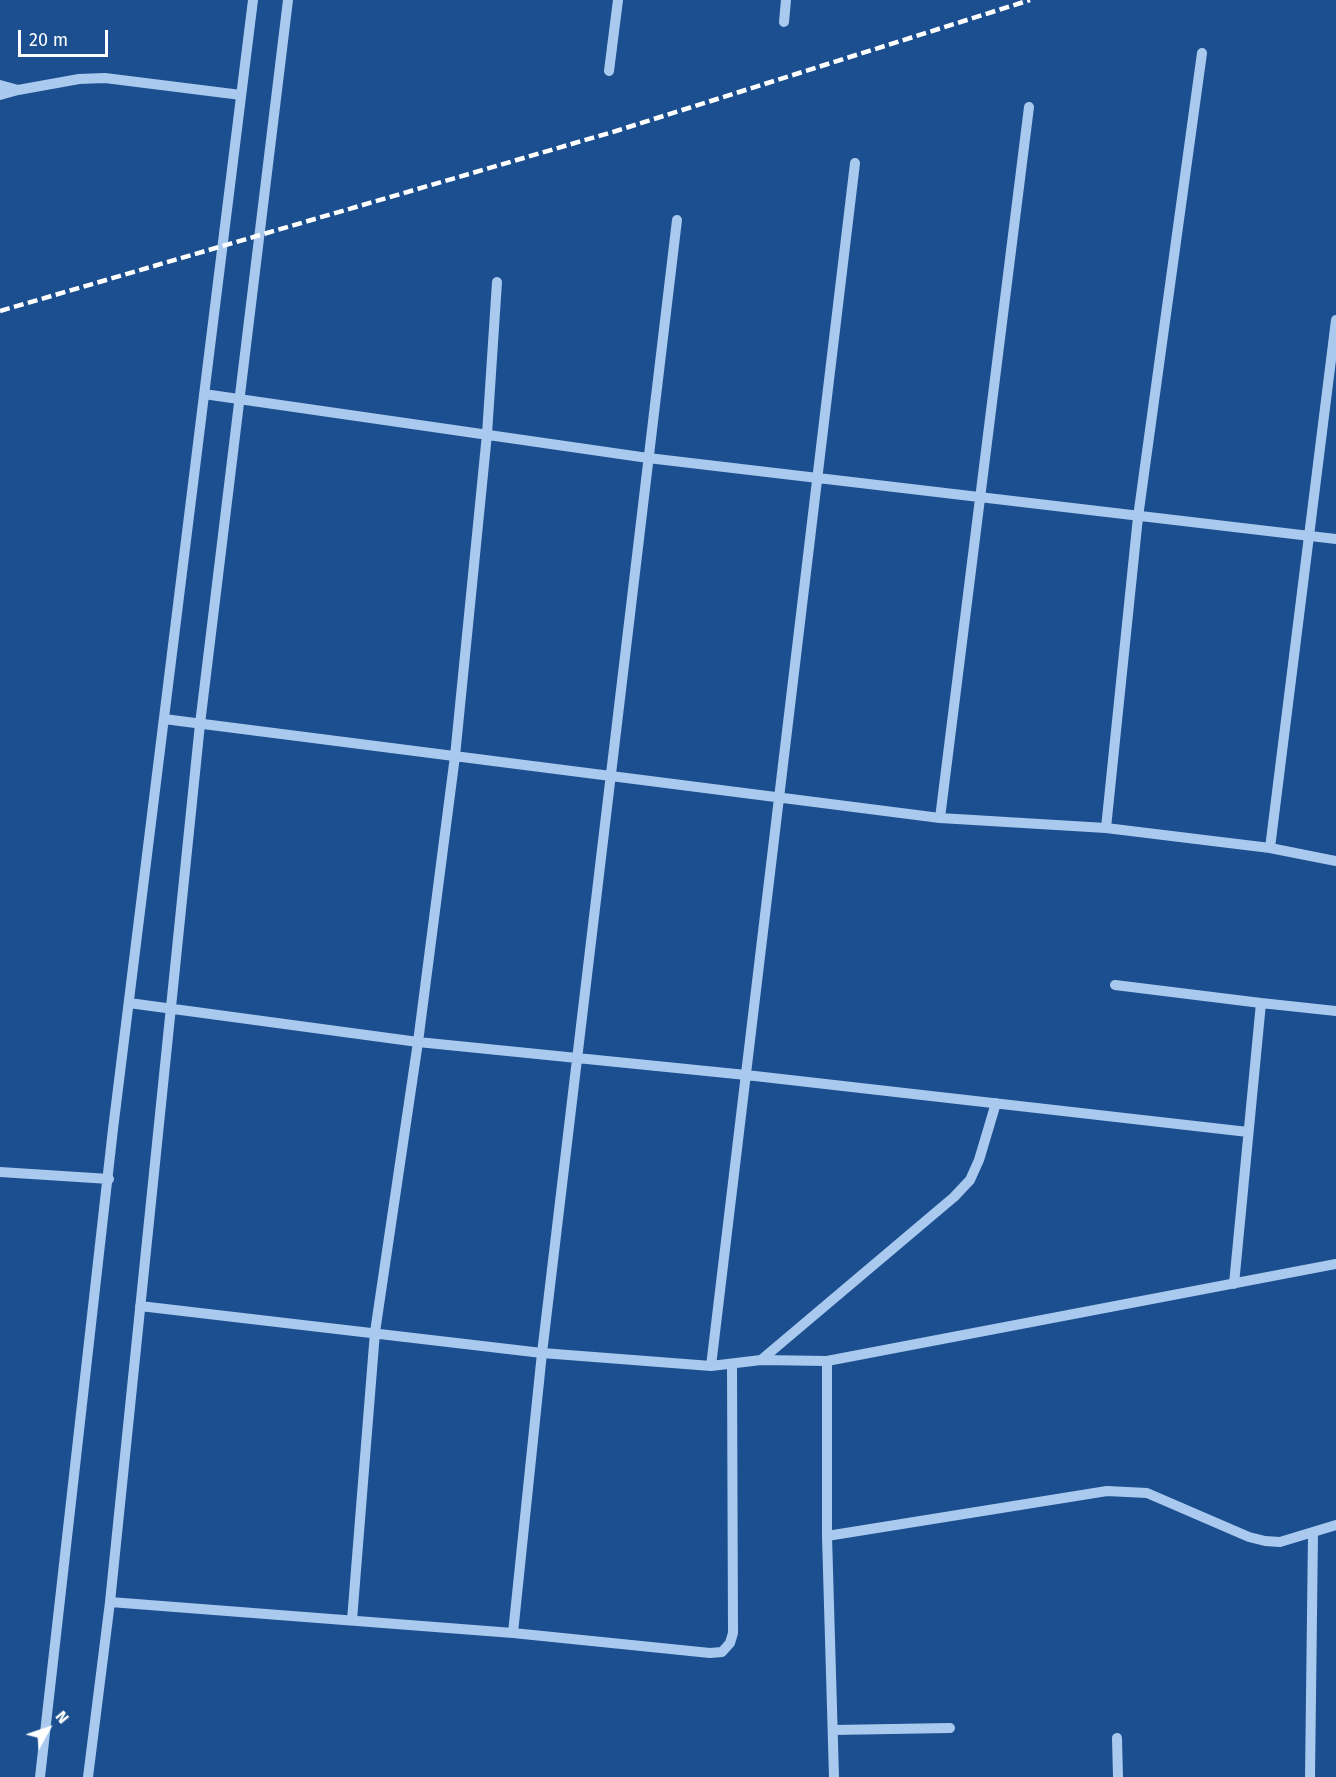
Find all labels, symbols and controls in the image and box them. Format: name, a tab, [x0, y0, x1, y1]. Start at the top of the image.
scale bar	[21, 18, 111, 56]
text: 20 m	[29, 29, 68, 51]
north arrow	[18, 1699, 78, 1759]
text: N	[51, 1707, 73, 1727]

